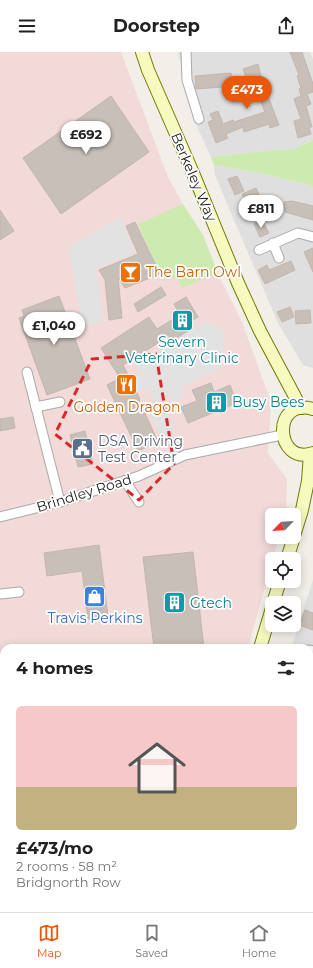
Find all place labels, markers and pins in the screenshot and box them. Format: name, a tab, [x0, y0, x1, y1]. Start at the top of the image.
pin: £473	[223, 76, 271, 110]
pin: £692	[62, 121, 110, 155]
pin: £811	[237, 195, 285, 229]
bar icon: The Barn Owl	[117, 259, 143, 285]
place label: The Barn Owl	[146, 263, 241, 281]
building icon: Severn Veterinary Clinic	[169, 307, 195, 333]
pin: £1,040	[21, 312, 87, 346]
place label: Severn Veterinary Clinic	[125, 333, 239, 367]
restaurant icon: Golden Dragon	[114, 372, 140, 398]
building icon: Busy Bees	[203, 389, 229, 415]
place label: Busy Bees	[232, 393, 305, 411]
place label: Golden Dragon	[73, 398, 181, 416]
place label: DSA Driving Test Center	[98, 432, 183, 466]
public building icon: DSA Driving Test Center	[69, 436, 95, 462]
shop icon: Travis Perkins	[82, 583, 108, 609]
building icon: Gtech	[161, 590, 187, 616]
place label: Gtech	[190, 594, 232, 612]
place label: Travis Perkins	[47, 609, 143, 627]

